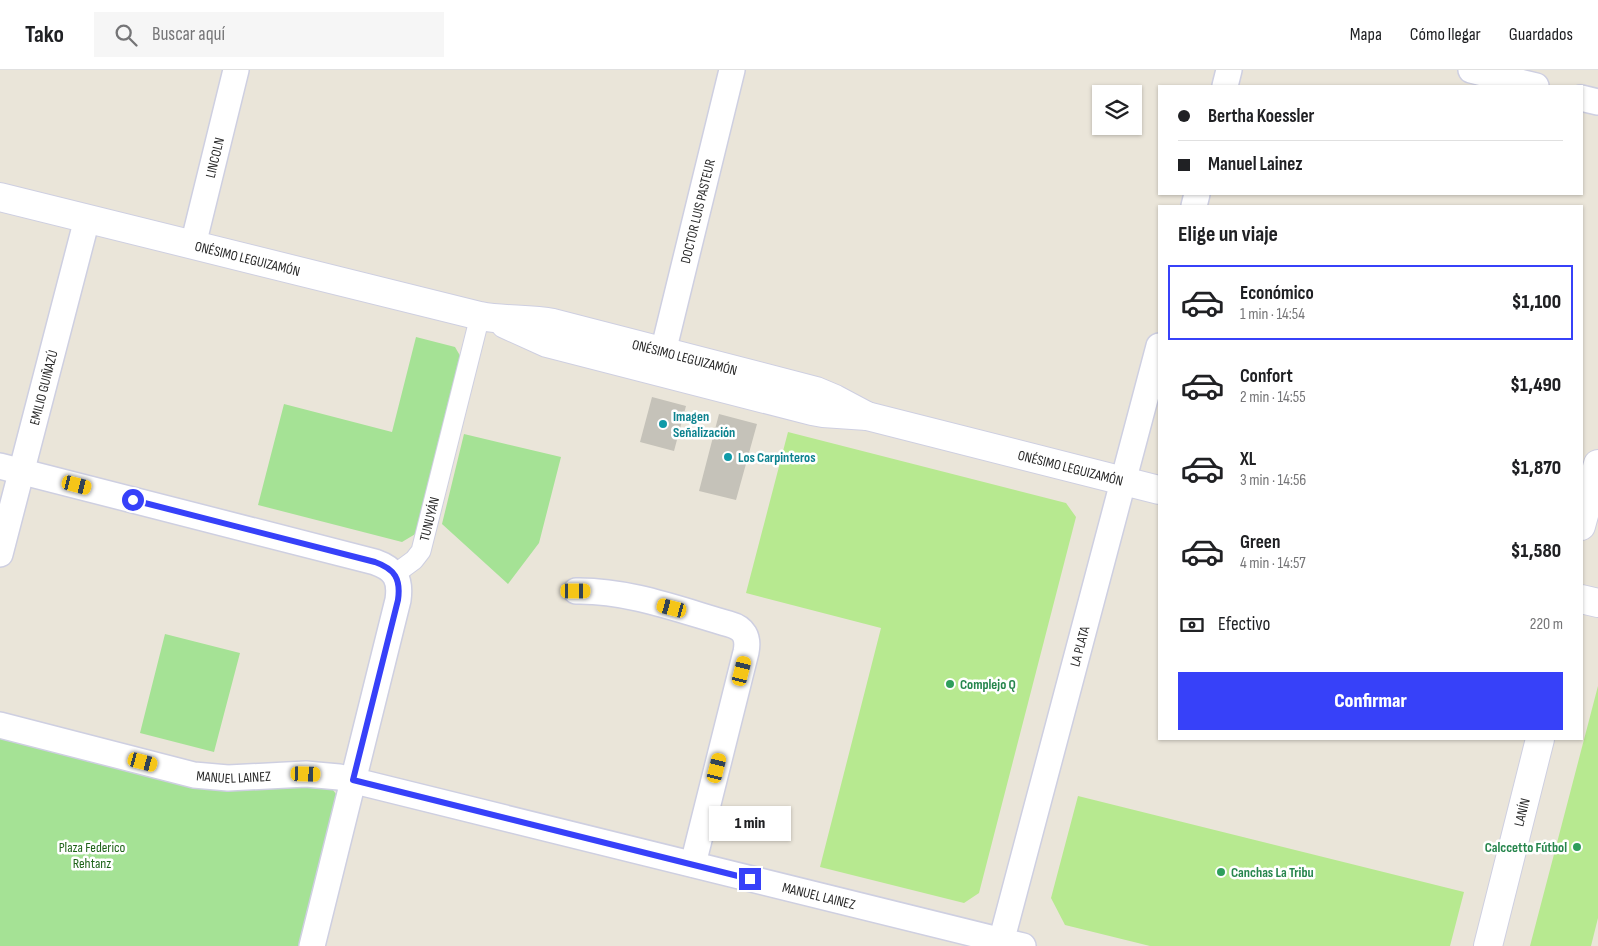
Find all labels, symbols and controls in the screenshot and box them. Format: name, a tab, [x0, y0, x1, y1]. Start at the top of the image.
search box	[94, 12, 444, 57]
text: Tako	[25, 20, 64, 49]
icon: search	[112, 21, 140, 49]
text: Buscar aquí	[152, 23, 225, 46]
text: Mapa	[1350, 24, 1382, 45]
text: Cómo llegar	[1410, 24, 1481, 45]
text: Guardados	[1509, 24, 1573, 45]
map controls	[1092, 85, 1142, 135]
button: layers	[1092, 85, 1142, 135]
text: Bertha Koessler	[1208, 105, 1314, 128]
street label: LINCOLN	[202, 136, 228, 180]
text: Manuel Lainez	[1208, 153, 1303, 176]
street label: DOCTOR LUIS PASTEUR	[677, 157, 719, 265]
text: Elige un viaje	[1178, 221, 1278, 248]
street label: ONÉSIMO LEGUIZAMÓN	[193, 238, 302, 280]
icon: car	[1180, 280, 1225, 325]
text: Económico	[1240, 282, 1314, 305]
text: $1,100	[1512, 291, 1561, 314]
text: 1 min · 14:54	[1240, 305, 1305, 324]
street label: ONÉSIMO LEGUIZAMÓN	[630, 336, 739, 379]
street label: EMILIO GUIÑAZÚ	[26, 348, 62, 427]
icon: car	[1180, 363, 1225, 408]
text: Confort	[1240, 365, 1293, 388]
text: $1,490	[1510, 374, 1561, 397]
text: 2 min · 14:55	[1240, 388, 1306, 407]
place label: Imagen Señalización	[673, 408, 735, 441]
marker: Imagen Señalización	[657, 418, 669, 430]
icon: car	[1180, 446, 1225, 491]
street label: ONÉSIMO LEGUIZAMÓN	[1016, 447, 1125, 490]
text: XL	[1240, 448, 1256, 471]
place label: Los Carpinteros	[738, 449, 816, 466]
marker: Los Carpinteros	[722, 451, 734, 463]
text: $1,870	[1511, 457, 1561, 480]
text: 3 min · 14:56	[1240, 471, 1306, 490]
car	[60, 474, 93, 496]
route start	[122, 489, 144, 511]
street label: TUNUYÁN	[416, 495, 443, 543]
icon: car	[1180, 529, 1225, 574]
text: Green	[1240, 531, 1280, 554]
text: $1,580	[1511, 540, 1561, 563]
text: 4 min · 14:57	[1240, 554, 1306, 573]
car	[561, 584, 591, 599]
car	[655, 597, 688, 619]
icon: cash	[1178, 611, 1206, 639]
text: Efectivo	[1218, 613, 1270, 636]
text: 220 m	[1530, 615, 1563, 634]
street label: LA PLATA	[1066, 623, 1094, 669]
car	[731, 655, 752, 687]
button: Confirmar	[1178, 672, 1563, 730]
place label: Complejo Q	[960, 676, 1016, 693]
marker: Complejo Q	[944, 678, 956, 690]
car	[126, 751, 159, 773]
car	[706, 752, 727, 784]
car	[290, 766, 321, 782]
street label: MANUEL LAINEZ	[196, 767, 271, 787]
street label: LANÍN	[1510, 796, 1534, 828]
callout: 1 min	[709, 806, 791, 842]
text: 1 min	[735, 814, 765, 833]
park label: Plaza Federico Rehtanz	[59, 839, 126, 872]
place label: Calccetto Fútbol	[1485, 839, 1567, 856]
marker: Calccetto Fútbol	[1571, 841, 1583, 853]
place label: Canchas La Tribu	[1231, 864, 1314, 881]
marker: Canchas La Tribu	[1215, 866, 1227, 878]
route end	[739, 868, 761, 890]
street label: MANUEL LAINEZ	[781, 879, 857, 913]

